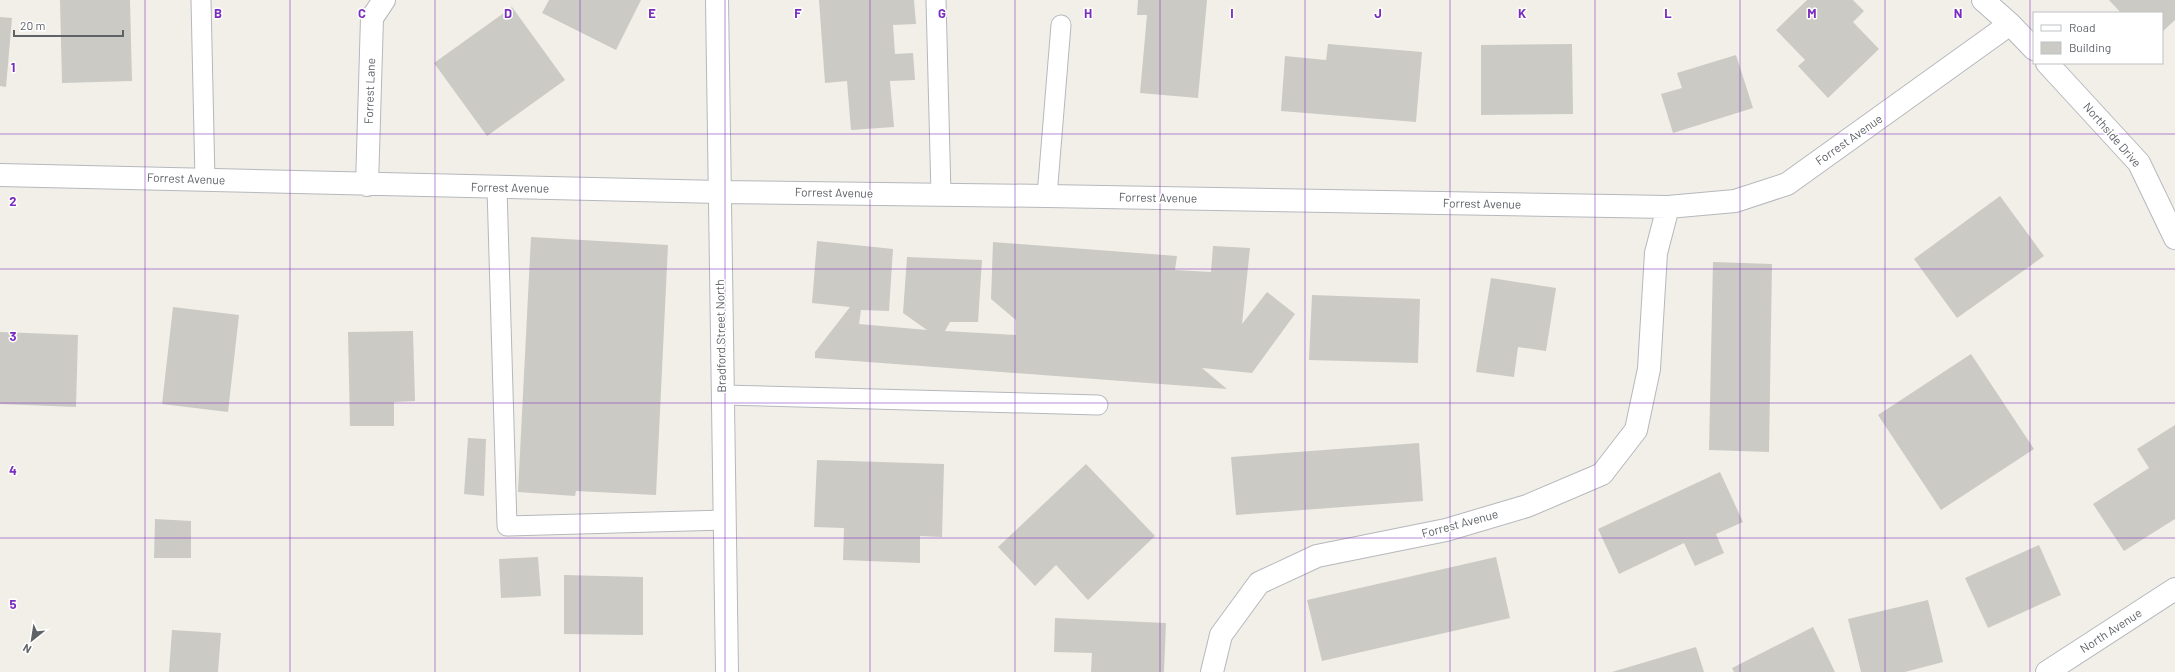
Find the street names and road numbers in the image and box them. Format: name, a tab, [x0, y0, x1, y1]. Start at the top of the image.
street label: Forrest Lane	[361, 58, 377, 124]
street label: Northside Drive	[2081, 99, 2145, 169]
street label: Forrest Avenue	[1812, 111, 1885, 167]
street label: Forrest Avenue	[147, 170, 226, 186]
street label: Forrest Avenue	[471, 179, 549, 195]
street label: Forrest Avenue	[795, 184, 873, 200]
street label: Forrest Avenue	[1119, 189, 1197, 205]
street label: Forrest Avenue	[1443, 195, 1521, 211]
street label: Bradford Street North	[712, 279, 728, 393]
street label: Forrest Avenue	[1420, 506, 1499, 540]
street label: North Avenue	[2077, 605, 2144, 655]

